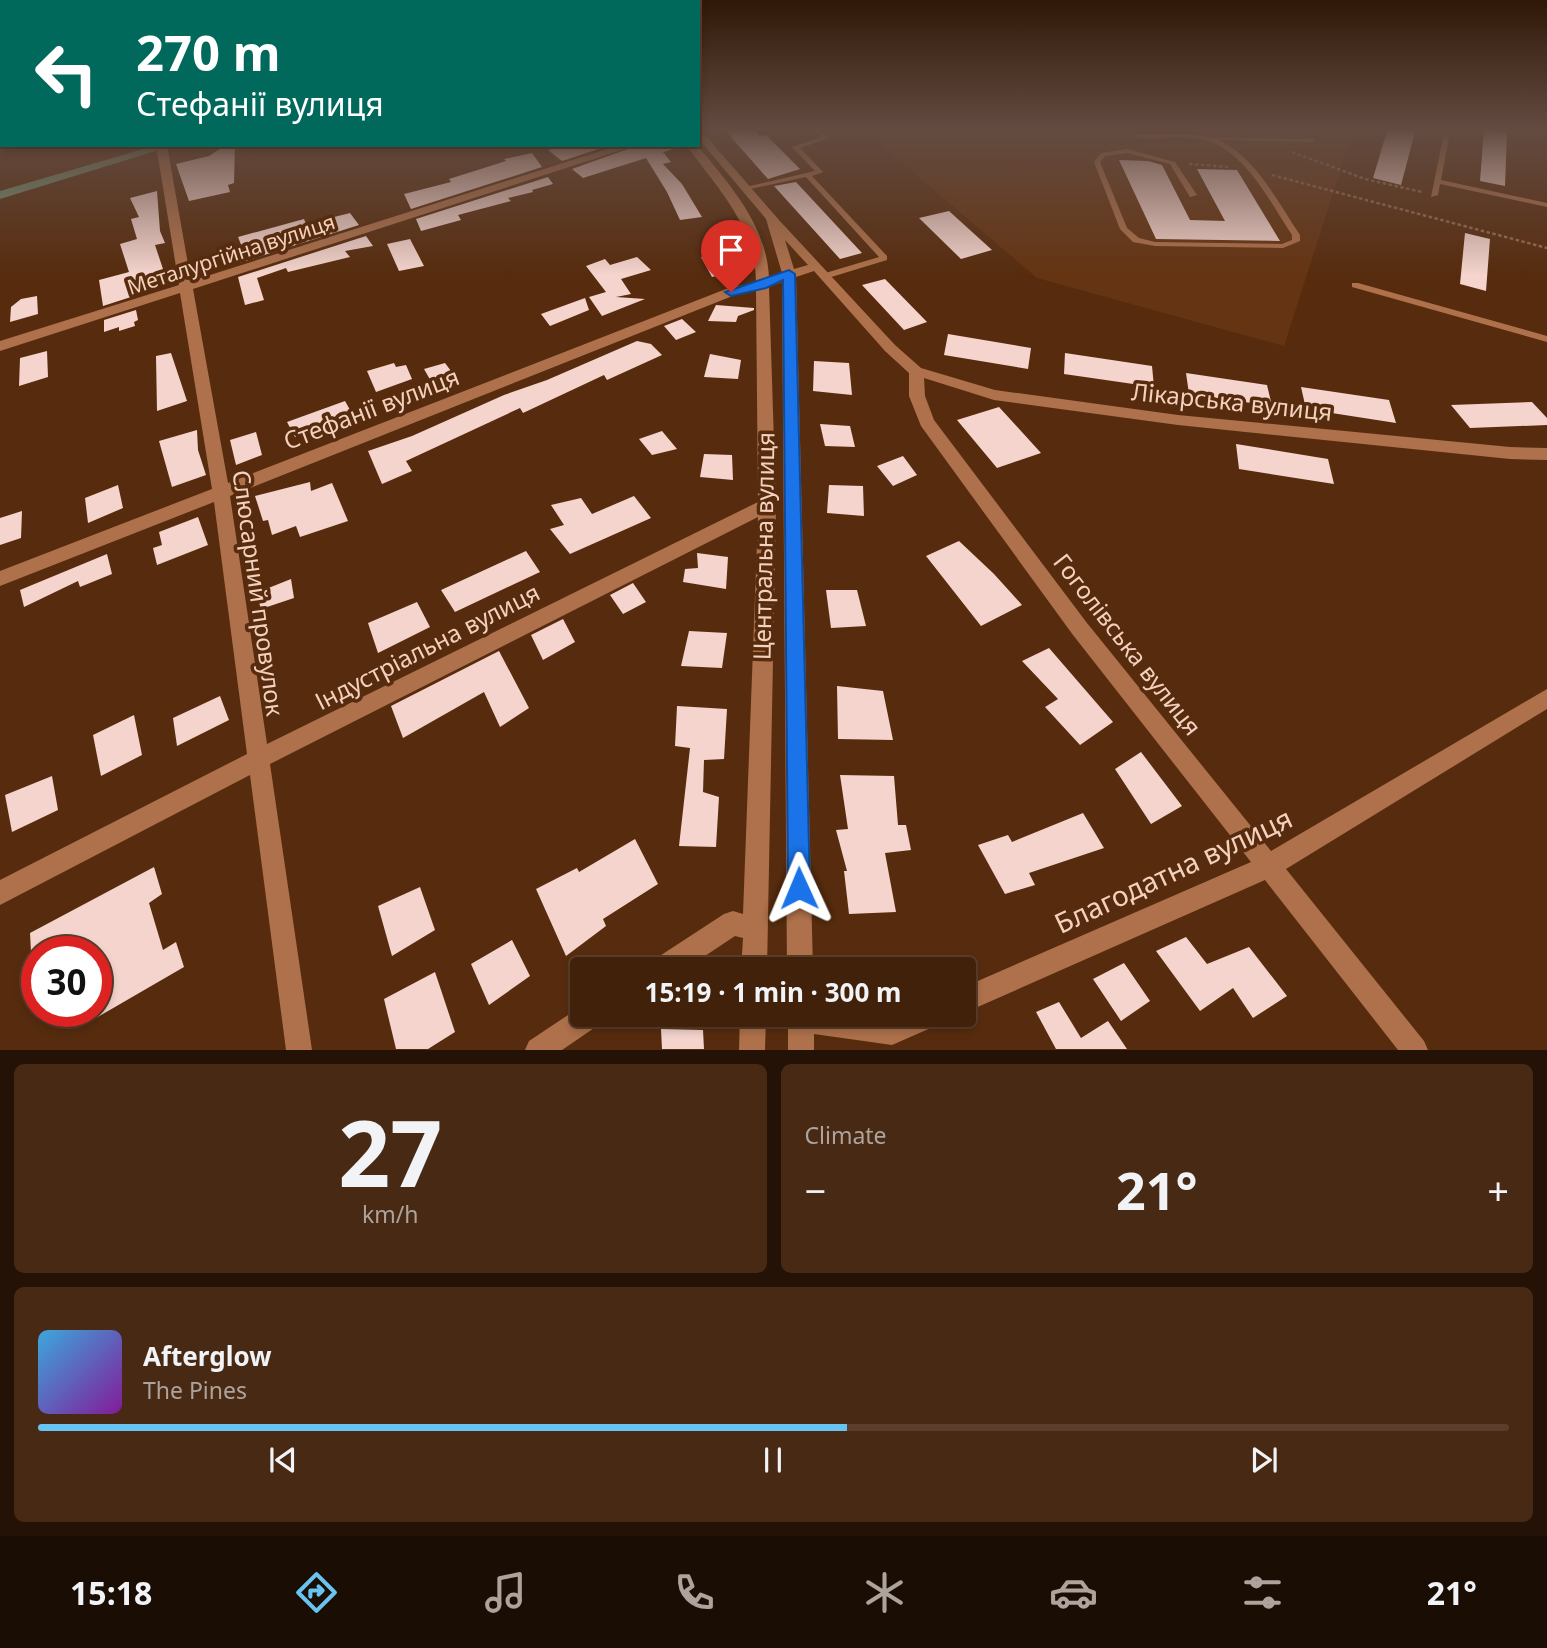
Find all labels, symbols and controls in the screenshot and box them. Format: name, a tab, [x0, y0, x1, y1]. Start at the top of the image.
text: 270 m	[136, 19, 281, 85]
icon: left	[21, 28, 112, 119]
text: Стефанії вулиця	[136, 82, 384, 125]
street label: Металургійна вулиця	[124, 207, 338, 301]
pin	[701, 220, 761, 292]
icon: arrive	[712, 231, 750, 269]
street label: Стефанії вулиця	[278, 359, 464, 457]
street label: Лікарська вулиця	[1130, 374, 1334, 428]
street label: Центральна вулиця	[745, 432, 781, 660]
street label: Слюсарний провулок	[225, 468, 293, 718]
street label: Гоголівська вулиця	[1047, 546, 1209, 742]
street label: Індустріальна вулиця	[309, 575, 545, 717]
street label: Благодатна вулиця	[1048, 798, 1298, 942]
position arrow	[762, 851, 836, 925]
speed limit sign: 30	[21, 936, 112, 1027]
text: 15:19 · 1 min · 300 m	[645, 974, 901, 1010]
text: 27	[338, 1090, 442, 1214]
text: Climate	[805, 1119, 887, 1151]
text: 21°	[1116, 1154, 1198, 1225]
text: −	[805, 1164, 826, 1216]
text: +	[1487, 1164, 1509, 1216]
text: km/h	[362, 1198, 419, 1230]
text: Afterglow	[143, 1338, 271, 1374]
text: The Pines	[143, 1374, 247, 1406]
icon: previous	[264, 1441, 302, 1479]
icon: pause	[754, 1441, 792, 1479]
icon: next	[1245, 1441, 1283, 1479]
icon: directions	[292, 1568, 341, 1617]
icon: music	[481, 1568, 530, 1617]
icon: phone	[670, 1568, 719, 1617]
icon: climate	[860, 1568, 909, 1617]
icon: car	[1049, 1568, 1098, 1617]
icon: filters	[1238, 1568, 1287, 1617]
text: 15:18	[70, 1571, 152, 1614]
text: 21°	[1427, 1571, 1477, 1614]

